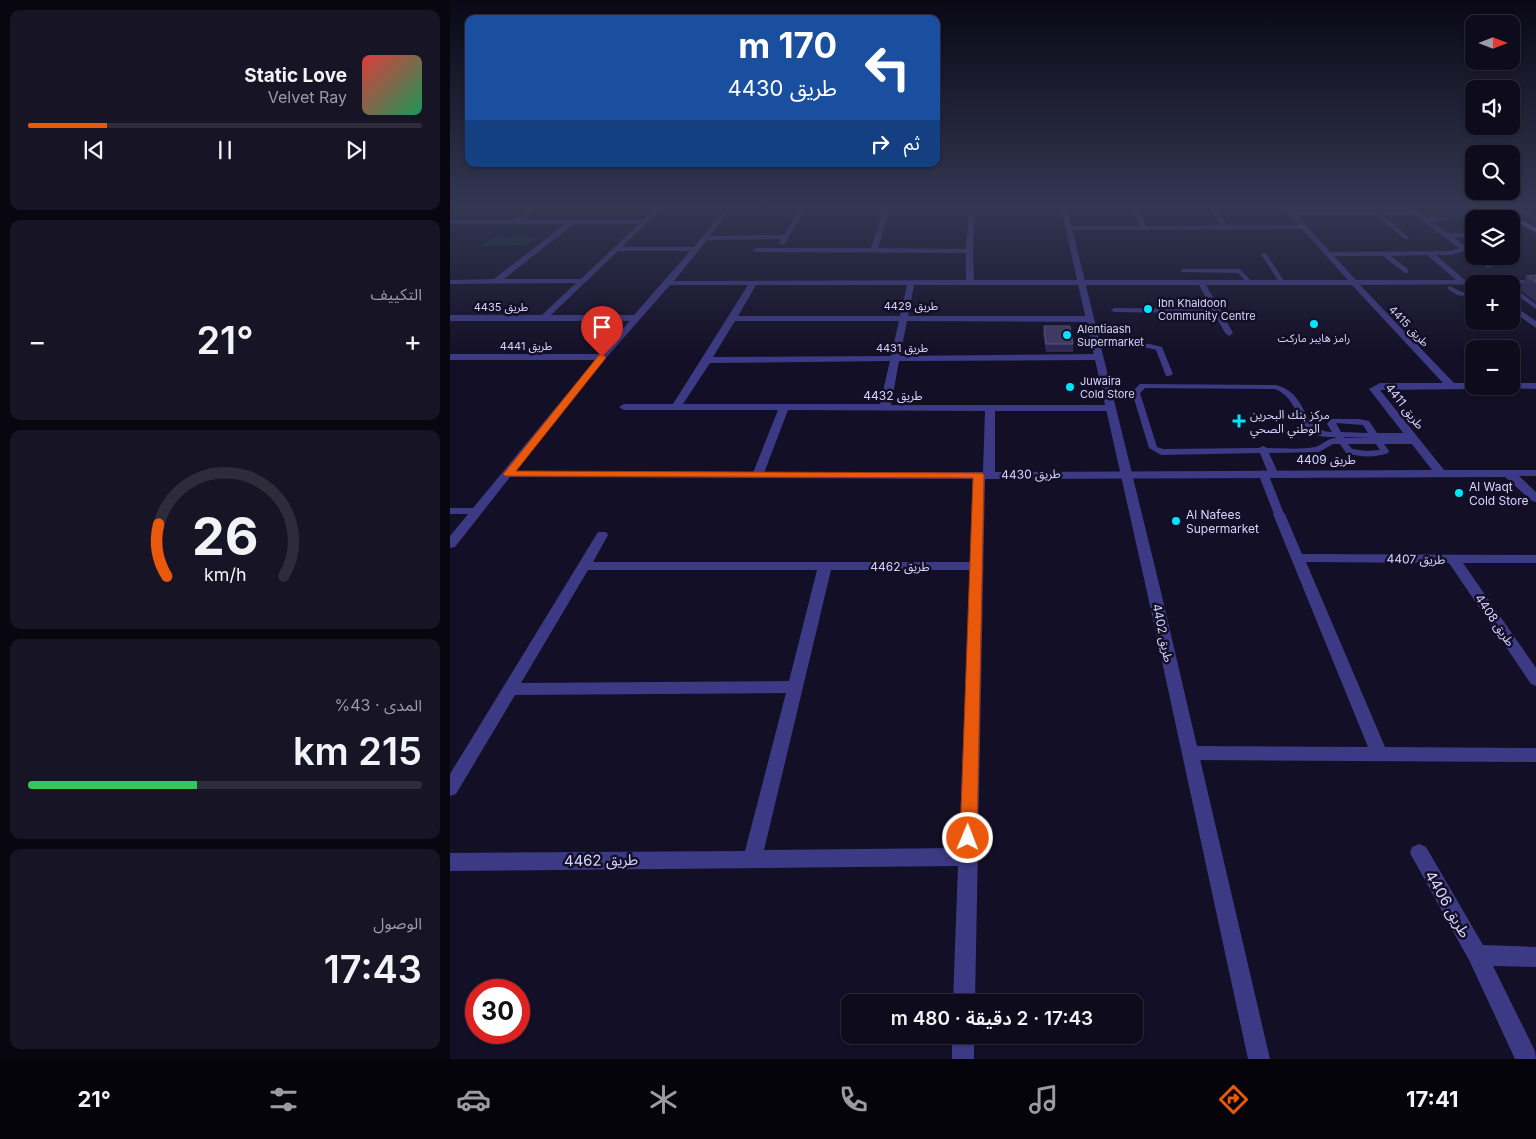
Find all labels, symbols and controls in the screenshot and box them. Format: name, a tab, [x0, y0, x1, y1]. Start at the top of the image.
north arrow	[1465, 15, 1520, 70]
map controls	[1465, 15, 1520, 395]
text: 170 m	[738, 24, 837, 66]
icon: left	[855, 35, 920, 100]
text: Static Love	[244, 64, 347, 87]
text: طريق 4430	[728, 75, 837, 101]
button: sound	[1465, 80, 1520, 135]
text: Velvet Ray	[268, 87, 347, 107]
icon: right	[866, 130, 894, 158]
text: ثم	[904, 132, 920, 155]
icon: previous	[80, 136, 108, 164]
icon: pause	[211, 136, 239, 164]
icon: next	[342, 136, 370, 164]
button: search	[1465, 145, 1520, 200]
button: layers	[1465, 210, 1520, 265]
button: +	[1465, 275, 1520, 330]
text: التكييف	[370, 284, 422, 304]
place label: Ibn Khaldoon Community Centre	[1158, 296, 1256, 323]
street label: طريق 4429	[884, 299, 938, 313]
street label: طريق 4435	[474, 300, 528, 314]
street label: طريق 4415	[1386, 302, 1432, 350]
marker: Ibn Khaldoon Community Centre	[1142, 303, 1154, 315]
pin	[581, 306, 623, 357]
icon: arrive	[588, 313, 616, 341]
text: 21°	[196, 317, 254, 363]
marker: رامز هايبر ماركت	[1308, 318, 1320, 330]
place label: Alentiaash Supermarket	[1077, 322, 1144, 349]
text: −	[28, 324, 47, 358]
text: +	[403, 324, 422, 358]
marker: Alentiaash Supermarket	[1061, 329, 1073, 341]
place label: رامز هايبر ماركت	[1278, 331, 1350, 345]
street label: طريق 4441	[500, 339, 552, 353]
button: −	[1465, 340, 1520, 395]
street label: طريق 4431	[876, 341, 928, 355]
place label: Juwaira Cold Store	[1080, 374, 1135, 401]
street label: طريق 4411	[1382, 380, 1428, 433]
marker: Juwaira Cold Store	[1064, 381, 1076, 393]
street label: طريق 4432	[863, 388, 923, 404]
place label: مركز بنك البحرين الوطني الصحي	[1250, 407, 1330, 438]
marker: مركز بنك البحرين الوطني الصحي	[1232, 414, 1246, 428]
street label: طريق 4409	[1296, 452, 1356, 468]
street label: طريق 4430	[1001, 466, 1061, 483]
place label: Al Waqt Cold Store	[1469, 479, 1529, 508]
marker: Al Waqt Cold Store	[1453, 487, 1465, 499]
text: 26	[192, 505, 258, 568]
place label: Al Nafees Supermarket	[1186, 507, 1259, 536]
marker: Al Nafees Supermarket	[1170, 515, 1182, 527]
street label: طريق 4407	[1386, 551, 1446, 568]
street label: طريق 4462	[870, 559, 930, 575]
text: km/h	[204, 564, 246, 585]
street label: طريق 4408	[1471, 591, 1518, 649]
street label: طريق 4402	[1148, 602, 1177, 664]
text: المدى · 43%	[335, 695, 422, 715]
text: 215 km	[293, 728, 422, 774]
position arrow	[941, 811, 993, 863]
street label: طريق 4462	[564, 850, 638, 871]
street label: طريق 4406	[1420, 867, 1475, 942]
text: الوصول	[373, 913, 422, 933]
text: 17:43	[324, 946, 422, 992]
speed limit sign: 30	[465, 979, 530, 1044]
text: 17:43 · 2 دقيقة · 480 m	[891, 1007, 1093, 1030]
icon: filters	[266, 1082, 301, 1117]
icon: car	[456, 1082, 491, 1117]
icon: climate	[646, 1082, 681, 1117]
icon: phone	[836, 1082, 871, 1117]
icon: music	[1026, 1082, 1061, 1117]
icon: directions	[1216, 1082, 1251, 1117]
text: 21°	[78, 1086, 111, 1112]
text: 17:41	[1406, 1086, 1459, 1112]

